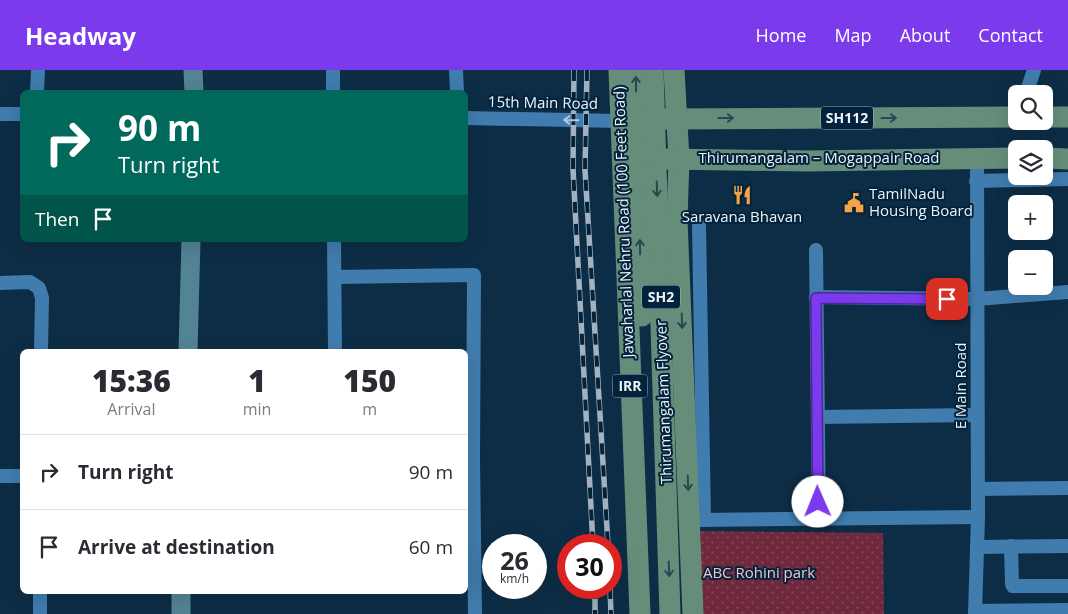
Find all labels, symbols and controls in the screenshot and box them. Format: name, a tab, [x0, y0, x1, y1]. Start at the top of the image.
text: Headway	[25, 19, 136, 52]
text: Home	[756, 23, 806, 47]
text: Map	[834, 23, 872, 47]
text: About	[900, 23, 950, 47]
text: Contact	[978, 23, 1043, 47]
one-way arrow	[632, 77, 641, 93]
map controls	[1008, 85, 1053, 295]
button: search	[1008, 85, 1053, 130]
street label: Jawaharlal Nehru Road (100 Feet Road)	[608, 86, 638, 360]
street label: 15th Main Road	[488, 91, 598, 113]
text: 90 m	[118, 104, 201, 151]
road number: SH112	[821, 106, 873, 129]
icon: right	[35, 110, 100, 175]
one-way arrow	[880, 113, 896, 123]
one-way arrow	[718, 114, 734, 123]
one-way arrow	[563, 115, 579, 125]
button: layers	[1008, 140, 1053, 185]
street label: Thirumangalam – Mogappair Road	[698, 147, 940, 167]
text: Turn right	[118, 149, 220, 179]
one-way arrow	[652, 180, 662, 196]
place label: TamilNadu Housing Board	[869, 183, 973, 220]
restaurant icon: Saravana Bhavan	[731, 184, 753, 206]
public building icon: TamilNadu Housing Board	[843, 192, 865, 214]
button: +	[1008, 195, 1053, 240]
icon: arrive	[89, 205, 117, 233]
text: Then	[35, 206, 79, 232]
place label: Saravana Bhavan	[682, 206, 802, 226]
one-way arrow	[635, 239, 645, 256]
button: −	[1008, 250, 1053, 295]
pin	[926, 278, 968, 320]
icon: arrive	[933, 285, 961, 313]
road number: SH2	[642, 286, 680, 308]
one-way arrow	[677, 313, 686, 329]
street label: Thirumangalam Flyover	[650, 319, 676, 485]
street label: E Main Road	[950, 343, 970, 429]
text: 15:36	[92, 360, 171, 401]
text: 1	[248, 360, 266, 401]
text: 150	[343, 360, 396, 401]
road number: IRR	[612, 374, 648, 398]
text: Arrival	[107, 398, 155, 420]
text: min	[243, 398, 271, 420]
text: m	[362, 398, 377, 420]
icon: right	[35, 458, 63, 486]
text: Turn right	[78, 459, 173, 485]
text: 90 m	[409, 459, 453, 485]
one-way arrow	[684, 475, 693, 491]
position arrow	[791, 475, 843, 527]
icon: arrive	[35, 533, 63, 561]
text: Arrive at destination	[78, 534, 275, 560]
text: 60 m	[409, 534, 453, 560]
speed limit sign: 30	[557, 534, 622, 599]
text: 26	[500, 543, 529, 577]
one-way arrow	[664, 560, 674, 576]
park label: ABC Rohini park	[703, 562, 815, 582]
text: km/h	[500, 570, 529, 587]

